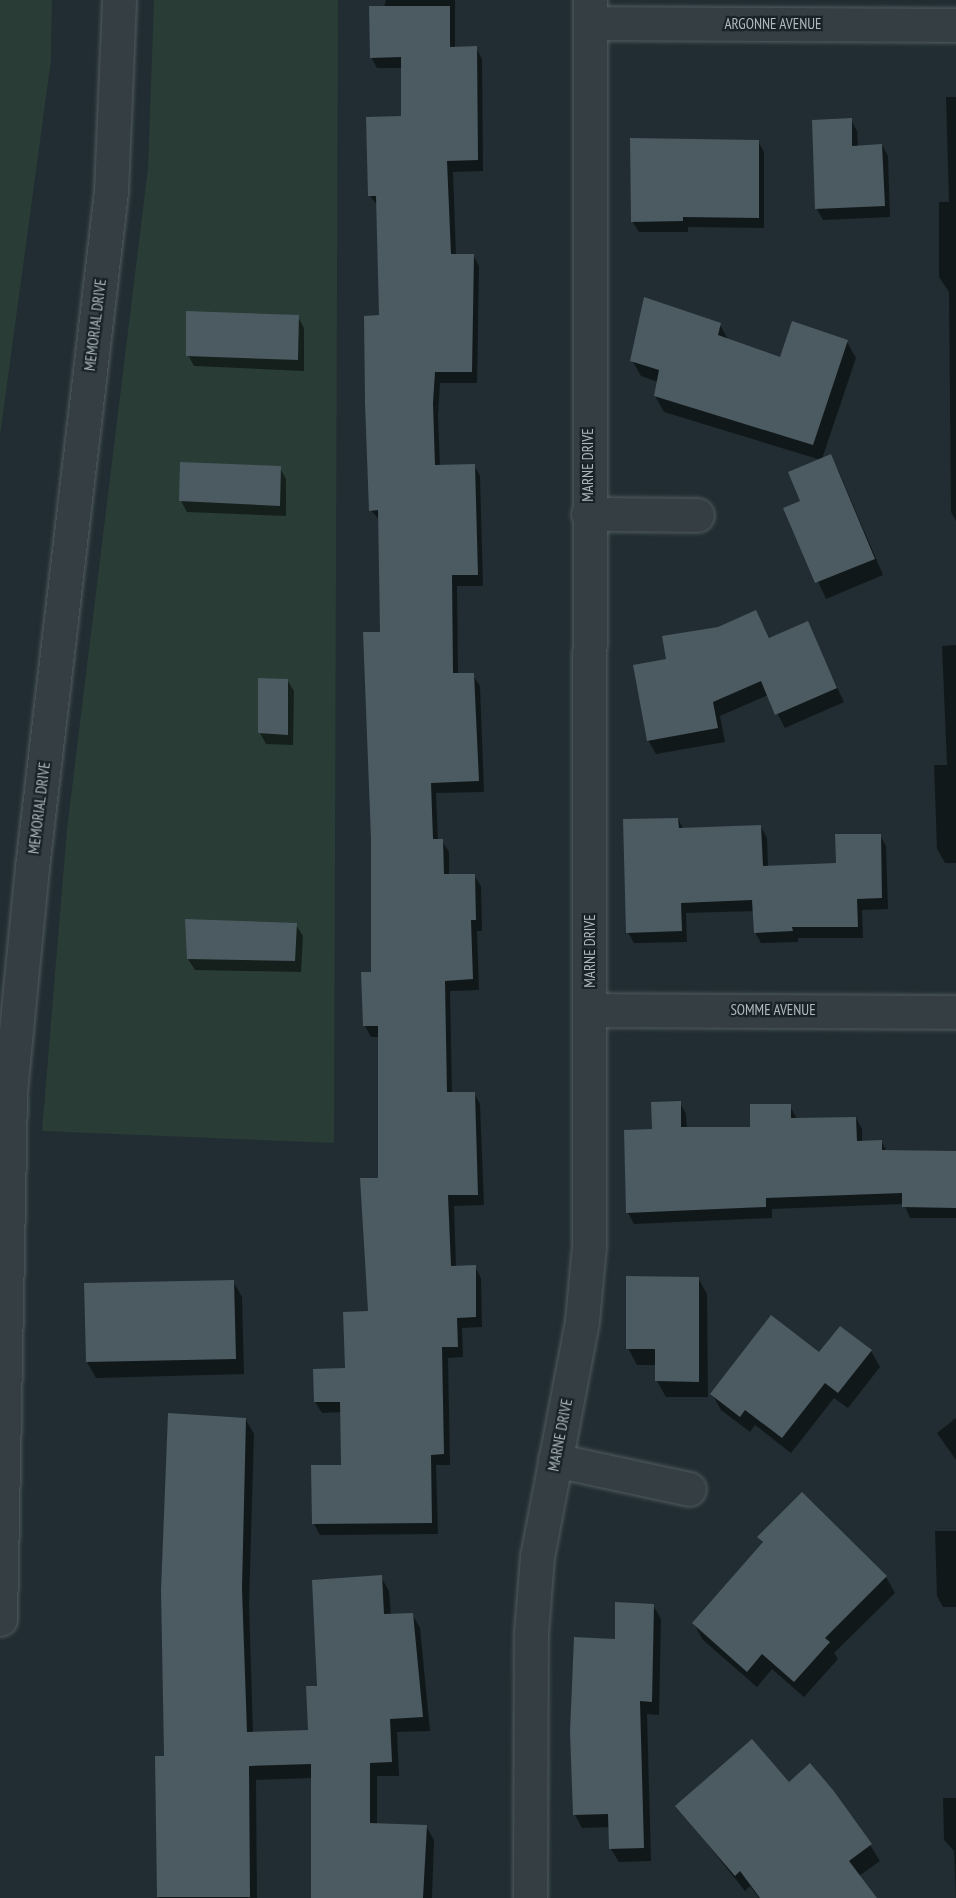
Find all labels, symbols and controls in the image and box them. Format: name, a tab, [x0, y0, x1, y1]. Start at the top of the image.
street label: ARGONNE AVENUE	[724, 15, 822, 33]
street label: MEMORIAL DRIVE	[80, 278, 110, 372]
street label: MARNE DRIVE	[579, 428, 597, 502]
street label: MEMORIAL DRIVE	[24, 761, 54, 855]
street label: MARNE DRIVE	[581, 914, 599, 988]
street label: SOMME AVENUE	[730, 1001, 816, 1019]
street label: MARNE DRIVE	[544, 1397, 576, 1473]

